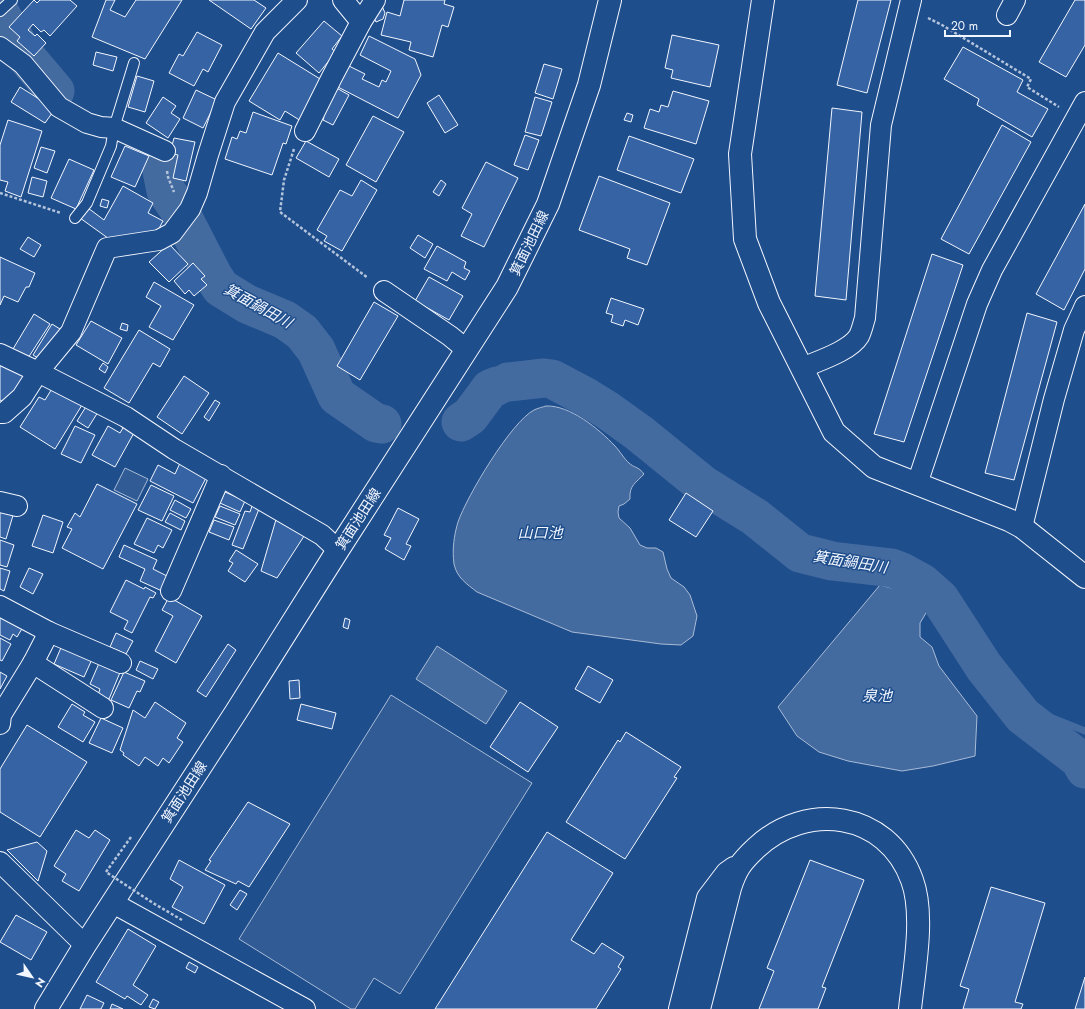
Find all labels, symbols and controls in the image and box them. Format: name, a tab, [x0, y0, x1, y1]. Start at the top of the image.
scale bar	[945, 12, 1010, 38]
text: 20 m	[951, 17, 978, 35]
street label: 箕面池田線	[505, 207, 553, 279]
water label: 箕面鍋田川	[220, 278, 298, 335]
street label: 箕面池田線	[331, 484, 385, 554]
water label: 山口池	[517, 522, 564, 544]
water label: 箕面鍋田川	[811, 545, 891, 579]
water label: 泉池	[862, 685, 894, 707]
street label: 箕面池田線	[157, 757, 211, 827]
north arrow	[12, 957, 52, 997]
text: N	[31, 974, 49, 991]

